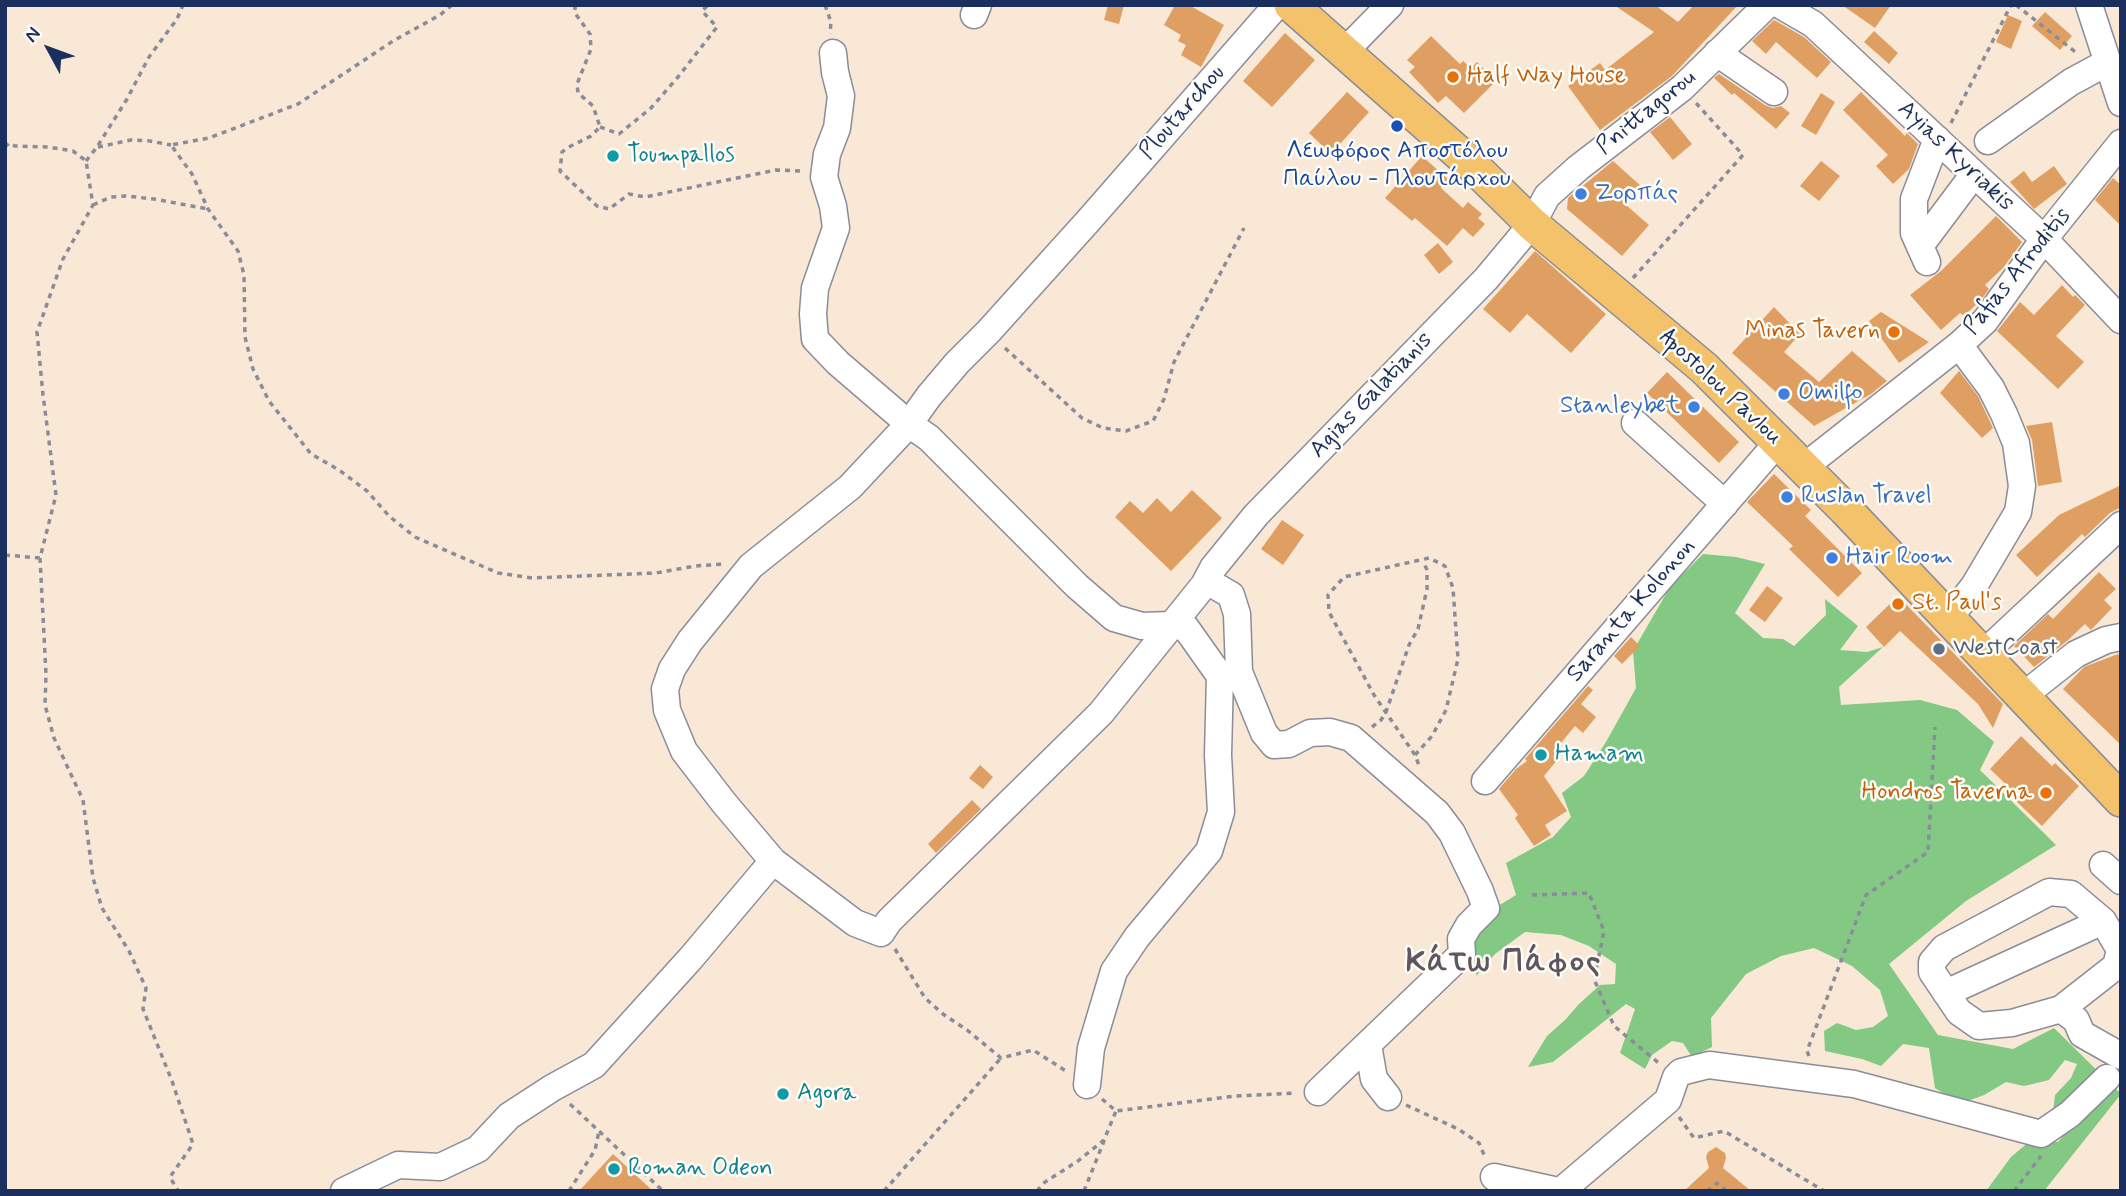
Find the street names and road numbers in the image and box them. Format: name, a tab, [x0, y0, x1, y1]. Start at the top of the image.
street label: Ploutarchou	[1134, 60, 1232, 166]
street label: Pnittagorou	[1591, 64, 1703, 162]
street label: Ayias Kyriakis	[1891, 95, 2019, 219]
street label: Pafias Afroditis	[1958, 203, 2078, 341]
street label: Apostolou Pavlou	[1653, 324, 1787, 452]
street label: Agias Galatianis	[1305, 327, 1439, 465]
street label: Saranta Kolonon	[1562, 533, 1702, 689]

